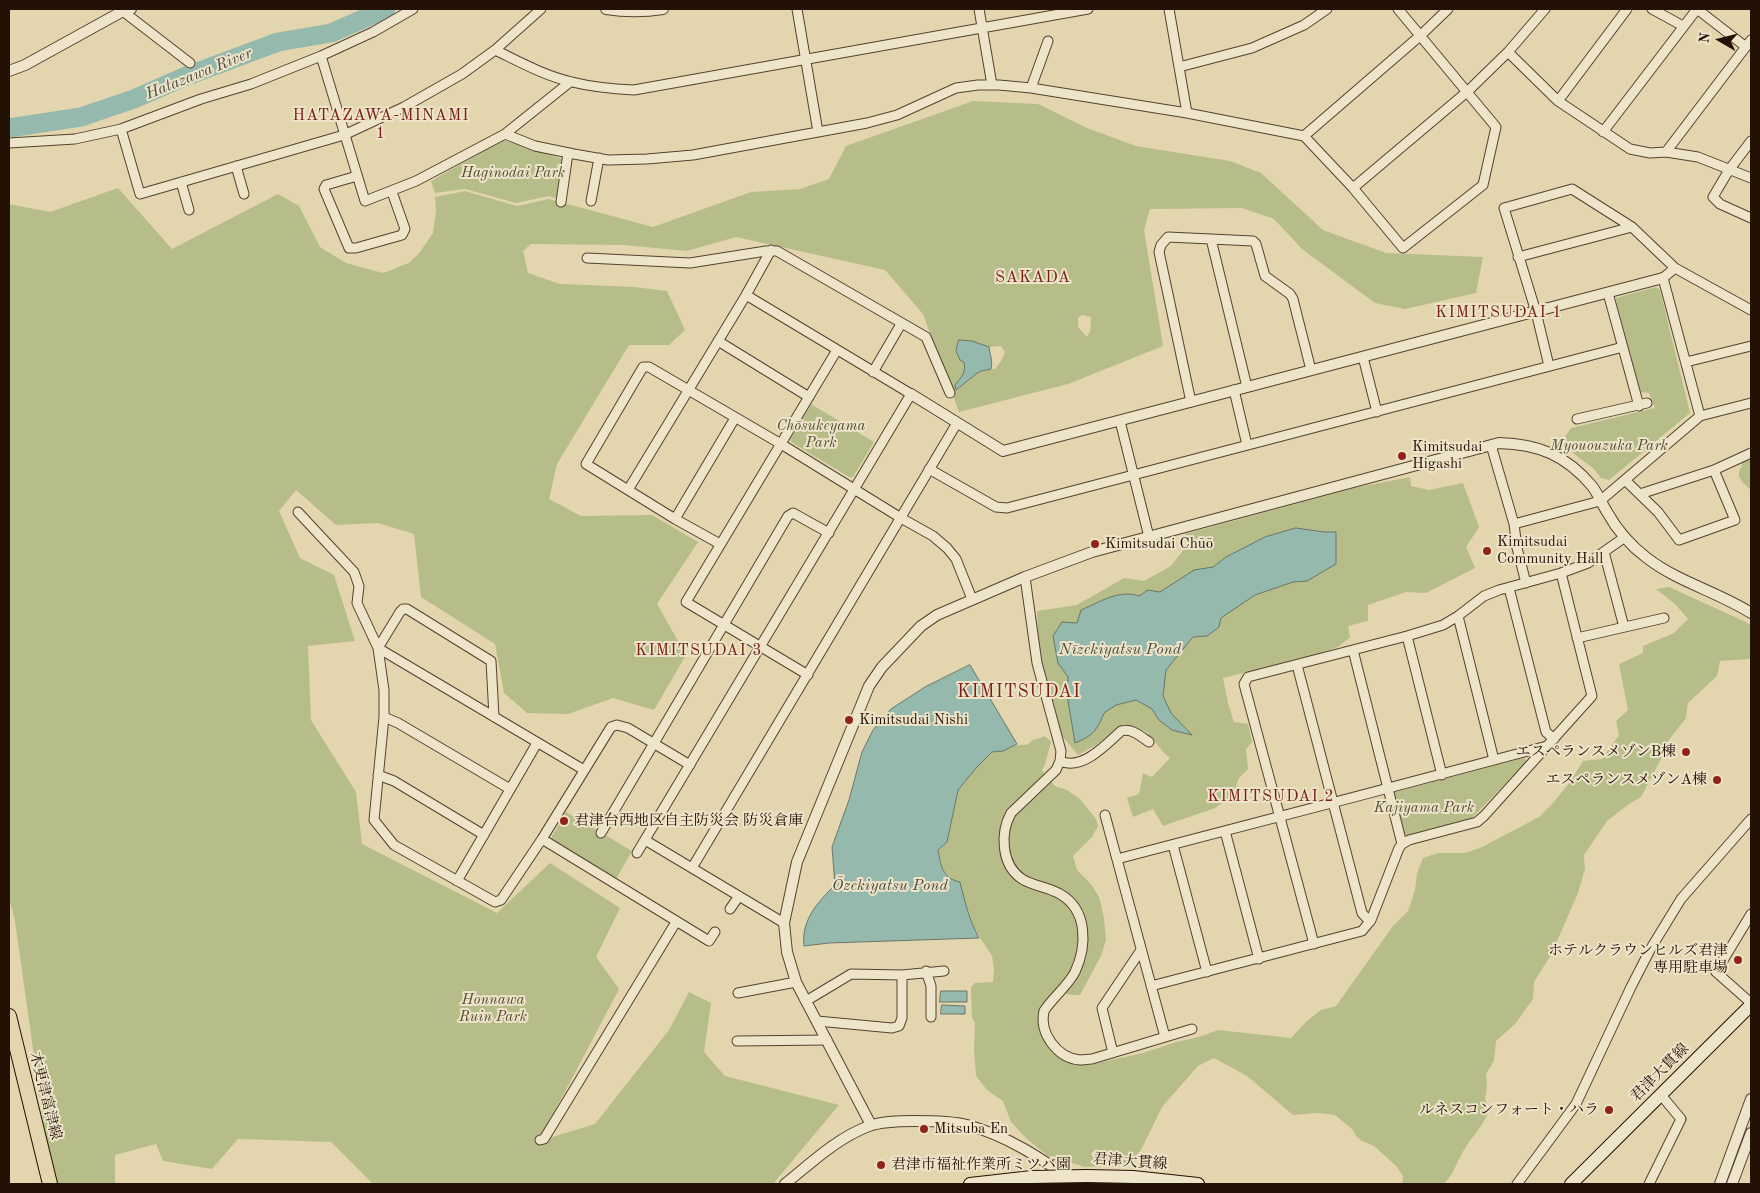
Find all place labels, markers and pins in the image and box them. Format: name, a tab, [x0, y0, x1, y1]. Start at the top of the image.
place label: Kimitsudai Higashi	[1412, 438, 1482, 473]
marker: Kimitsudai Higashi	[1396, 450, 1408, 462]
place label: Kimitsudai Community Hall	[1497, 533, 1603, 568]
place label: Kimitsudai Chūō	[1105, 535, 1213, 553]
marker: Kimitsudai Chūō	[1089, 538, 1101, 550]
marker: Kimitsudai Community Hall	[1481, 545, 1493, 557]
place label: Kimitsudai Nishi	[859, 711, 968, 729]
marker: Kimitsudai Nishi	[843, 714, 855, 726]
place label: エスペランスメゾンB棟	[1516, 743, 1676, 761]
marker: エスペランスメゾンB棟	[1680, 746, 1692, 758]
place label: エスペランスメゾンA棟	[1546, 771, 1707, 789]
marker: エスペランスメゾンA棟	[1711, 774, 1723, 786]
place label: 君津台西地区自主防災会 防災倉庫	[574, 812, 803, 830]
marker: 君津台西地区自主防災会 防災倉庫	[558, 815, 570, 827]
place label: ホテルクラウンヒルズ君津 専用駐車場	[1548, 942, 1728, 977]
marker: ホテルクラウンヒルズ君津 専用駐車場	[1732, 954, 1744, 966]
place label: ルネスコンフォート・ハラ	[1419, 1101, 1599, 1119]
marker: ルネスコンフォート・ハラ	[1603, 1104, 1615, 1116]
place label: Mitsuba En	[934, 1120, 1008, 1138]
marker: Mitsuba En	[918, 1123, 930, 1135]
place label: 君津市福祉作業所ミツバ園	[891, 1156, 1071, 1174]
marker: 君津市福祉作業所ミツバ園	[875, 1159, 887, 1171]

